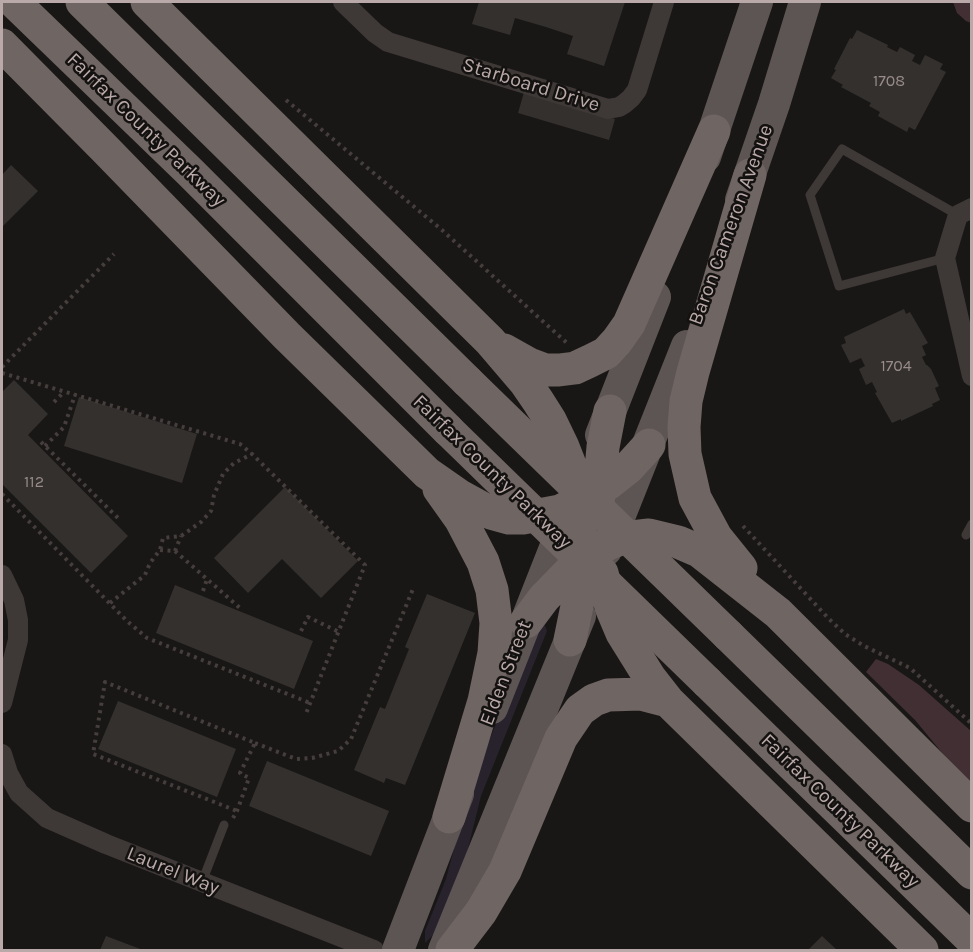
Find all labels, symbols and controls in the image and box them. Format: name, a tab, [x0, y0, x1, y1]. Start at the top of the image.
street label: Fairfax County Parkway	[62, 48, 230, 212]
street label: Starboard Drive	[460, 53, 602, 117]
house number: 1708	[873, 71, 905, 91]
street label: Baron Cameron Avenue	[684, 122, 778, 328]
house number: 1704	[880, 356, 912, 376]
street label: Fairfax County Parkway	[408, 390, 576, 554]
house number: 112	[24, 472, 44, 492]
street label: Elden Street	[475, 617, 537, 729]
street label: Fairfax County Parkway	[756, 729, 924, 893]
street label: Laurel Way	[123, 842, 223, 900]

